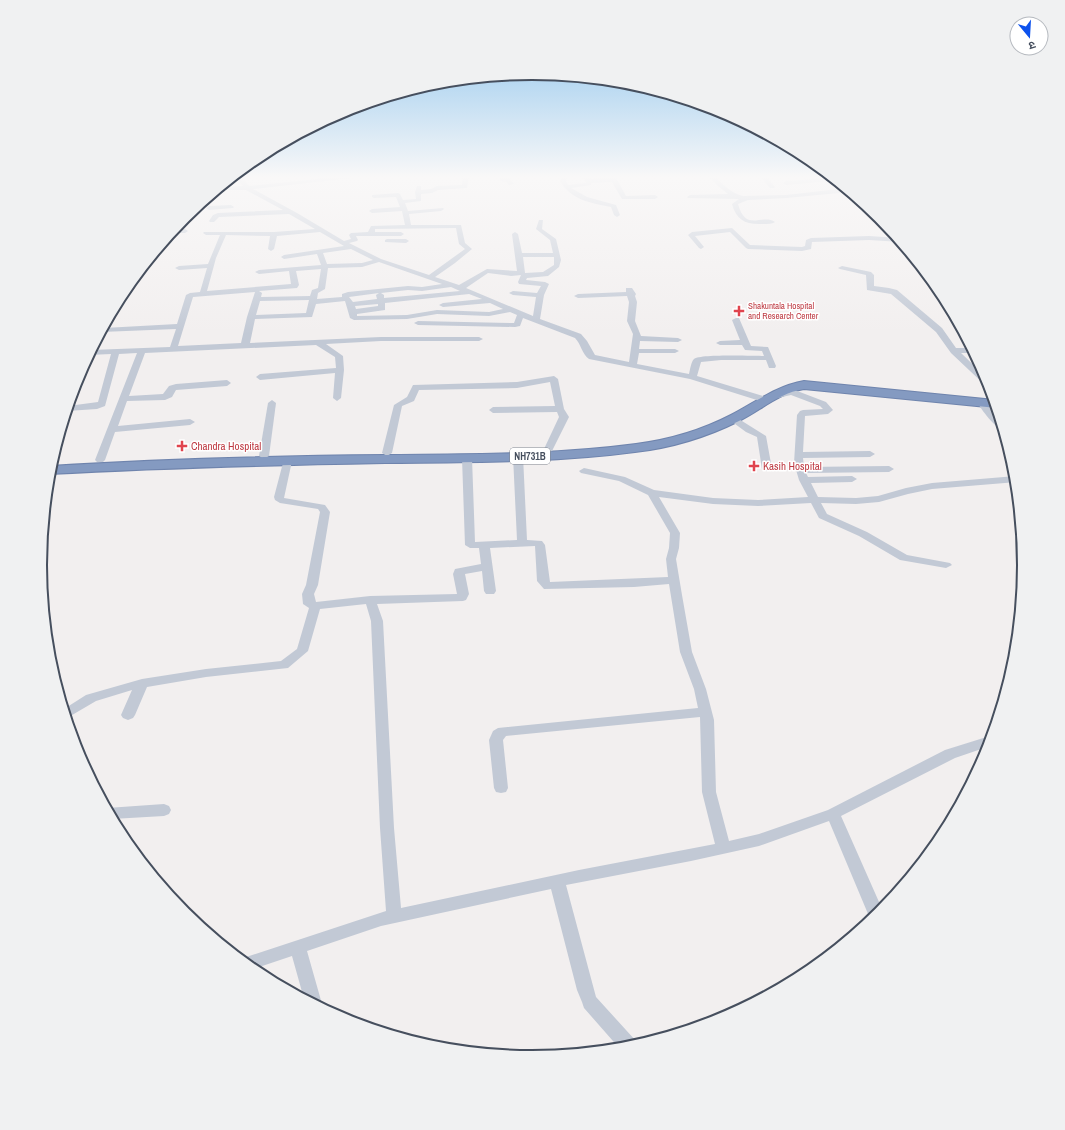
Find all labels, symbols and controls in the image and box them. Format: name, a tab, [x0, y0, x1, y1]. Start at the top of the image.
north arrow	[1009, 16, 1049, 56]
text: उ	[1026, 38, 1037, 53]
place label: Shakuntala Hospital and Research Center	[748, 300, 819, 322]
marker: Shakuntala Hospital and Research Center	[733, 305, 745, 317]
place label: Chandra Hospital	[191, 439, 261, 453]
marker: Chandra Hospital	[176, 440, 188, 452]
road number: NH731B	[510, 448, 550, 464]
place label: Kasih Hospital	[763, 459, 822, 473]
marker: Kasih Hospital	[748, 460, 760, 472]

